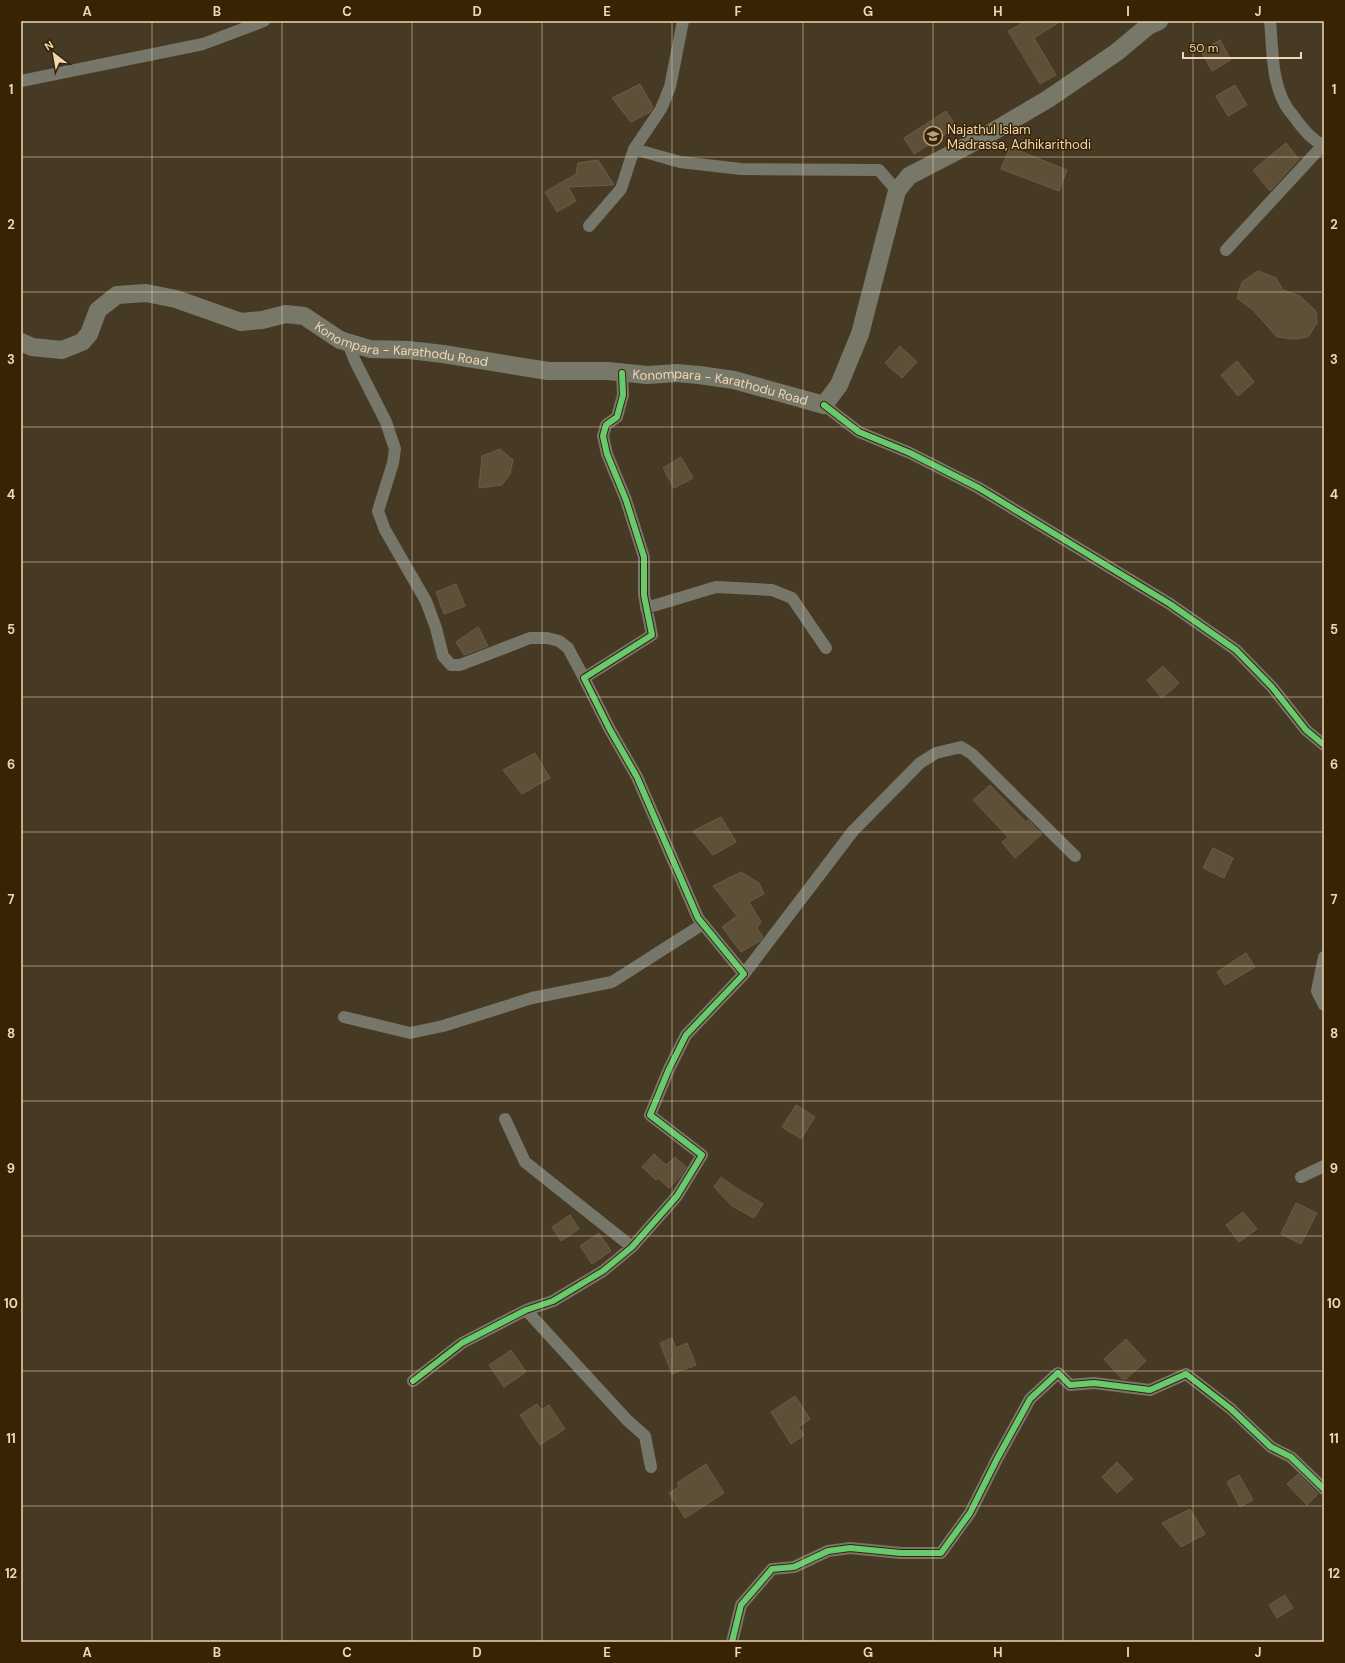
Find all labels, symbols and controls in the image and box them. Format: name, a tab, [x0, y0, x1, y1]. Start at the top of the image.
text: A	[82, 3, 92, 20]
text: B	[213, 3, 221, 20]
text: C	[342, 3, 352, 20]
text: D	[472, 3, 482, 20]
text: E	[603, 3, 611, 20]
text: F	[734, 3, 742, 20]
text: G	[863, 3, 873, 20]
text: H	[993, 3, 1003, 20]
text: I	[1126, 3, 1130, 20]
text: J	[1254, 3, 1262, 20]
north arrow	[34, 34, 74, 74]
scale bar	[1183, 34, 1301, 60]
text: N	[42, 37, 56, 53]
text: 50 m	[1189, 40, 1218, 56]
text: 1	[9, 81, 13, 98]
text: 1	[1332, 81, 1336, 98]
place label: Najathul Islam Madrassa, Adhikarithodi	[947, 121, 1091, 153]
school or university icon: Najathul Islam Madrassa, Adhikarithodi	[922, 125, 944, 147]
text: 2	[7, 216, 15, 233]
text: 2	[1330, 216, 1338, 233]
street label: Konompara - Karathodu Road	[311, 318, 489, 370]
text: 3	[7, 351, 15, 368]
text: 3	[1330, 351, 1338, 368]
street label: Konompara - Karathodu Road	[632, 365, 810, 409]
text: 4	[7, 486, 15, 503]
text: 4	[1330, 486, 1338, 503]
text: 5	[7, 621, 15, 638]
text: 5	[1330, 621, 1338, 638]
text: 6	[7, 756, 15, 773]
text: 6	[1330, 756, 1338, 773]
text: 7	[8, 891, 15, 908]
text: 7	[1331, 891, 1338, 908]
text: 8	[7, 1025, 15, 1042]
text: 8	[1330, 1025, 1338, 1042]
text: 9	[7, 1160, 15, 1177]
text: 9	[1330, 1160, 1338, 1177]
text: 10	[4, 1295, 18, 1312]
text: 10	[1327, 1295, 1341, 1312]
text: 11	[6, 1430, 16, 1447]
text: 11	[1329, 1430, 1339, 1447]
text: 12	[5, 1565, 17, 1582]
text: 12	[1328, 1565, 1340, 1582]
text: A	[82, 1644, 92, 1661]
text: B	[213, 1644, 221, 1661]
text: C	[342, 1644, 352, 1661]
text: D	[472, 1644, 482, 1661]
text: E	[603, 1644, 611, 1661]
text: F	[734, 1644, 742, 1661]
text: G	[863, 1644, 873, 1661]
text: H	[993, 1644, 1003, 1661]
text: I	[1126, 1644, 1130, 1661]
text: J	[1254, 1644, 1262, 1661]

